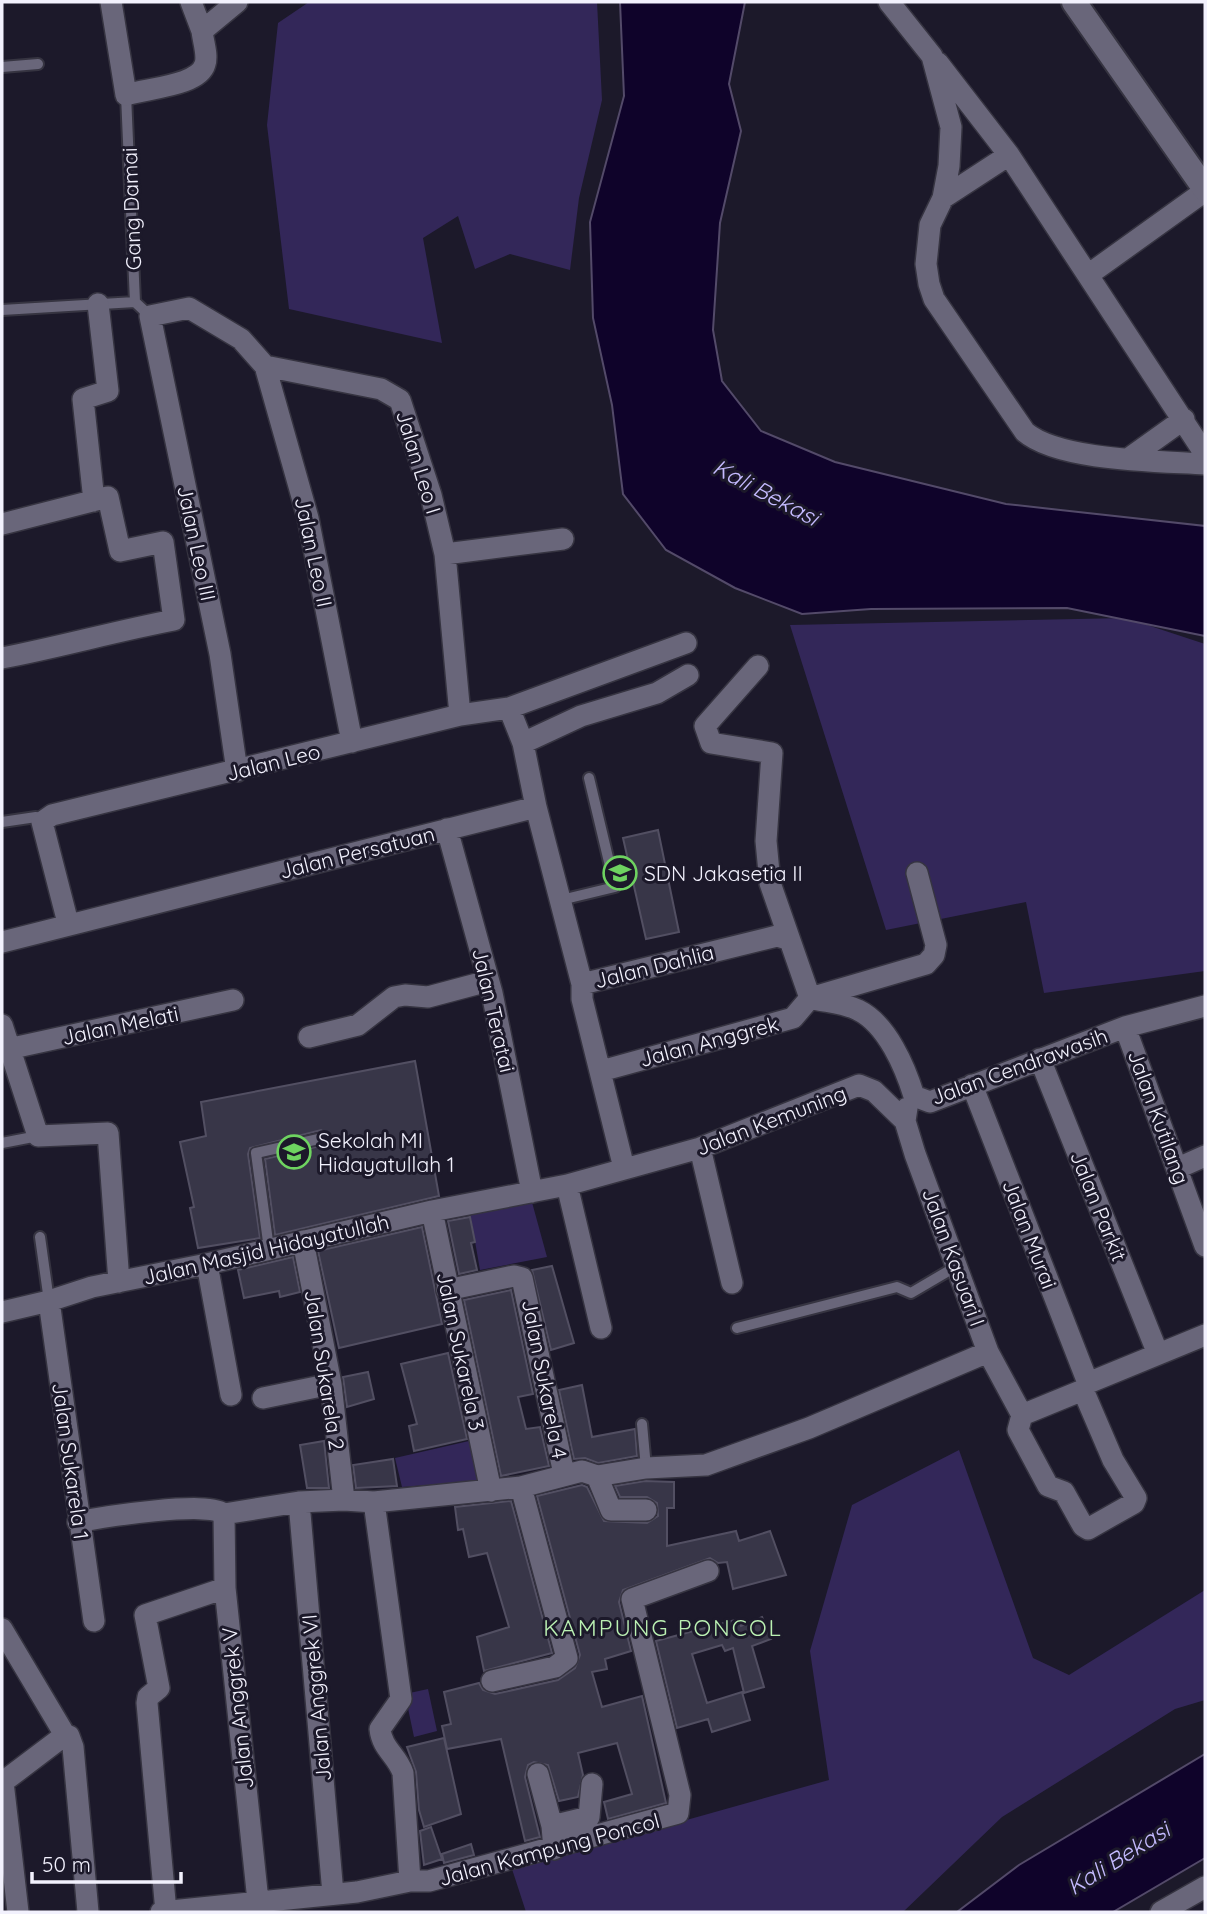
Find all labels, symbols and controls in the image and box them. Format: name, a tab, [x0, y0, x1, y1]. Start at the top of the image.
street label: Gang Damai	[116, 147, 146, 271]
street label: Jalan Leo I	[391, 407, 447, 517]
water label: Kali Bekasi	[708, 452, 827, 533]
street label: Jalan Leo III	[172, 483, 222, 603]
street label: Jalan Leo II	[290, 494, 338, 610]
street label: Jalan Leo	[223, 738, 323, 786]
street label: Jalan Persatuan	[277, 820, 437, 884]
school or university icon: SDN Jakasetia II	[601, 854, 639, 892]
place label: SDN Jakasetia II	[644, 860, 803, 886]
street label: Jalan Dahlia	[592, 939, 716, 993]
street label: Jalan Teratai	[467, 945, 521, 1075]
street label: Jalan Melati	[59, 1000, 181, 1050]
street label: Jalan Anggrek	[637, 1010, 781, 1072]
street label: Jalan Cendrawasih	[927, 1022, 1111, 1110]
street label: Jalan Kutilang	[1123, 1047, 1195, 1187]
street label: Jalan Kemuning	[692, 1079, 850, 1161]
place label: Sekolah MI Hidayatullah 1	[318, 1127, 455, 1177]
school or university icon: Sekolah MI Hidayatullah 1	[275, 1133, 313, 1171]
street label: Jalan Parkit	[1065, 1147, 1133, 1265]
street label: Jalan Murai	[997, 1176, 1063, 1292]
street label: Jalan Kasuari I	[917, 1184, 991, 1330]
street label: Jalan Masjid Hidayatullah	[140, 1208, 392, 1290]
street label: Jalan Sukarela 3	[431, 1269, 491, 1433]
street label: Jalan Sukarela 2	[299, 1288, 351, 1452]
street label: Jalan Sukarela 4	[517, 1297, 573, 1461]
street label: Jalan Sukarela 1	[47, 1381, 95, 1541]
street label: Jalan Anggrek VI	[296, 1613, 336, 1783]
district label: KAMPUNG PONCOL	[543, 1613, 783, 1642]
street label: Jalan Anggrek V	[216, 1626, 258, 1790]
street label: Jalan Kampung Poncol	[436, 1807, 662, 1891]
water label: Kali Bekasi	[1061, 1813, 1177, 1901]
scale bar	[32, 1840, 180, 1884]
text: 50 m	[42, 1851, 91, 1877]

